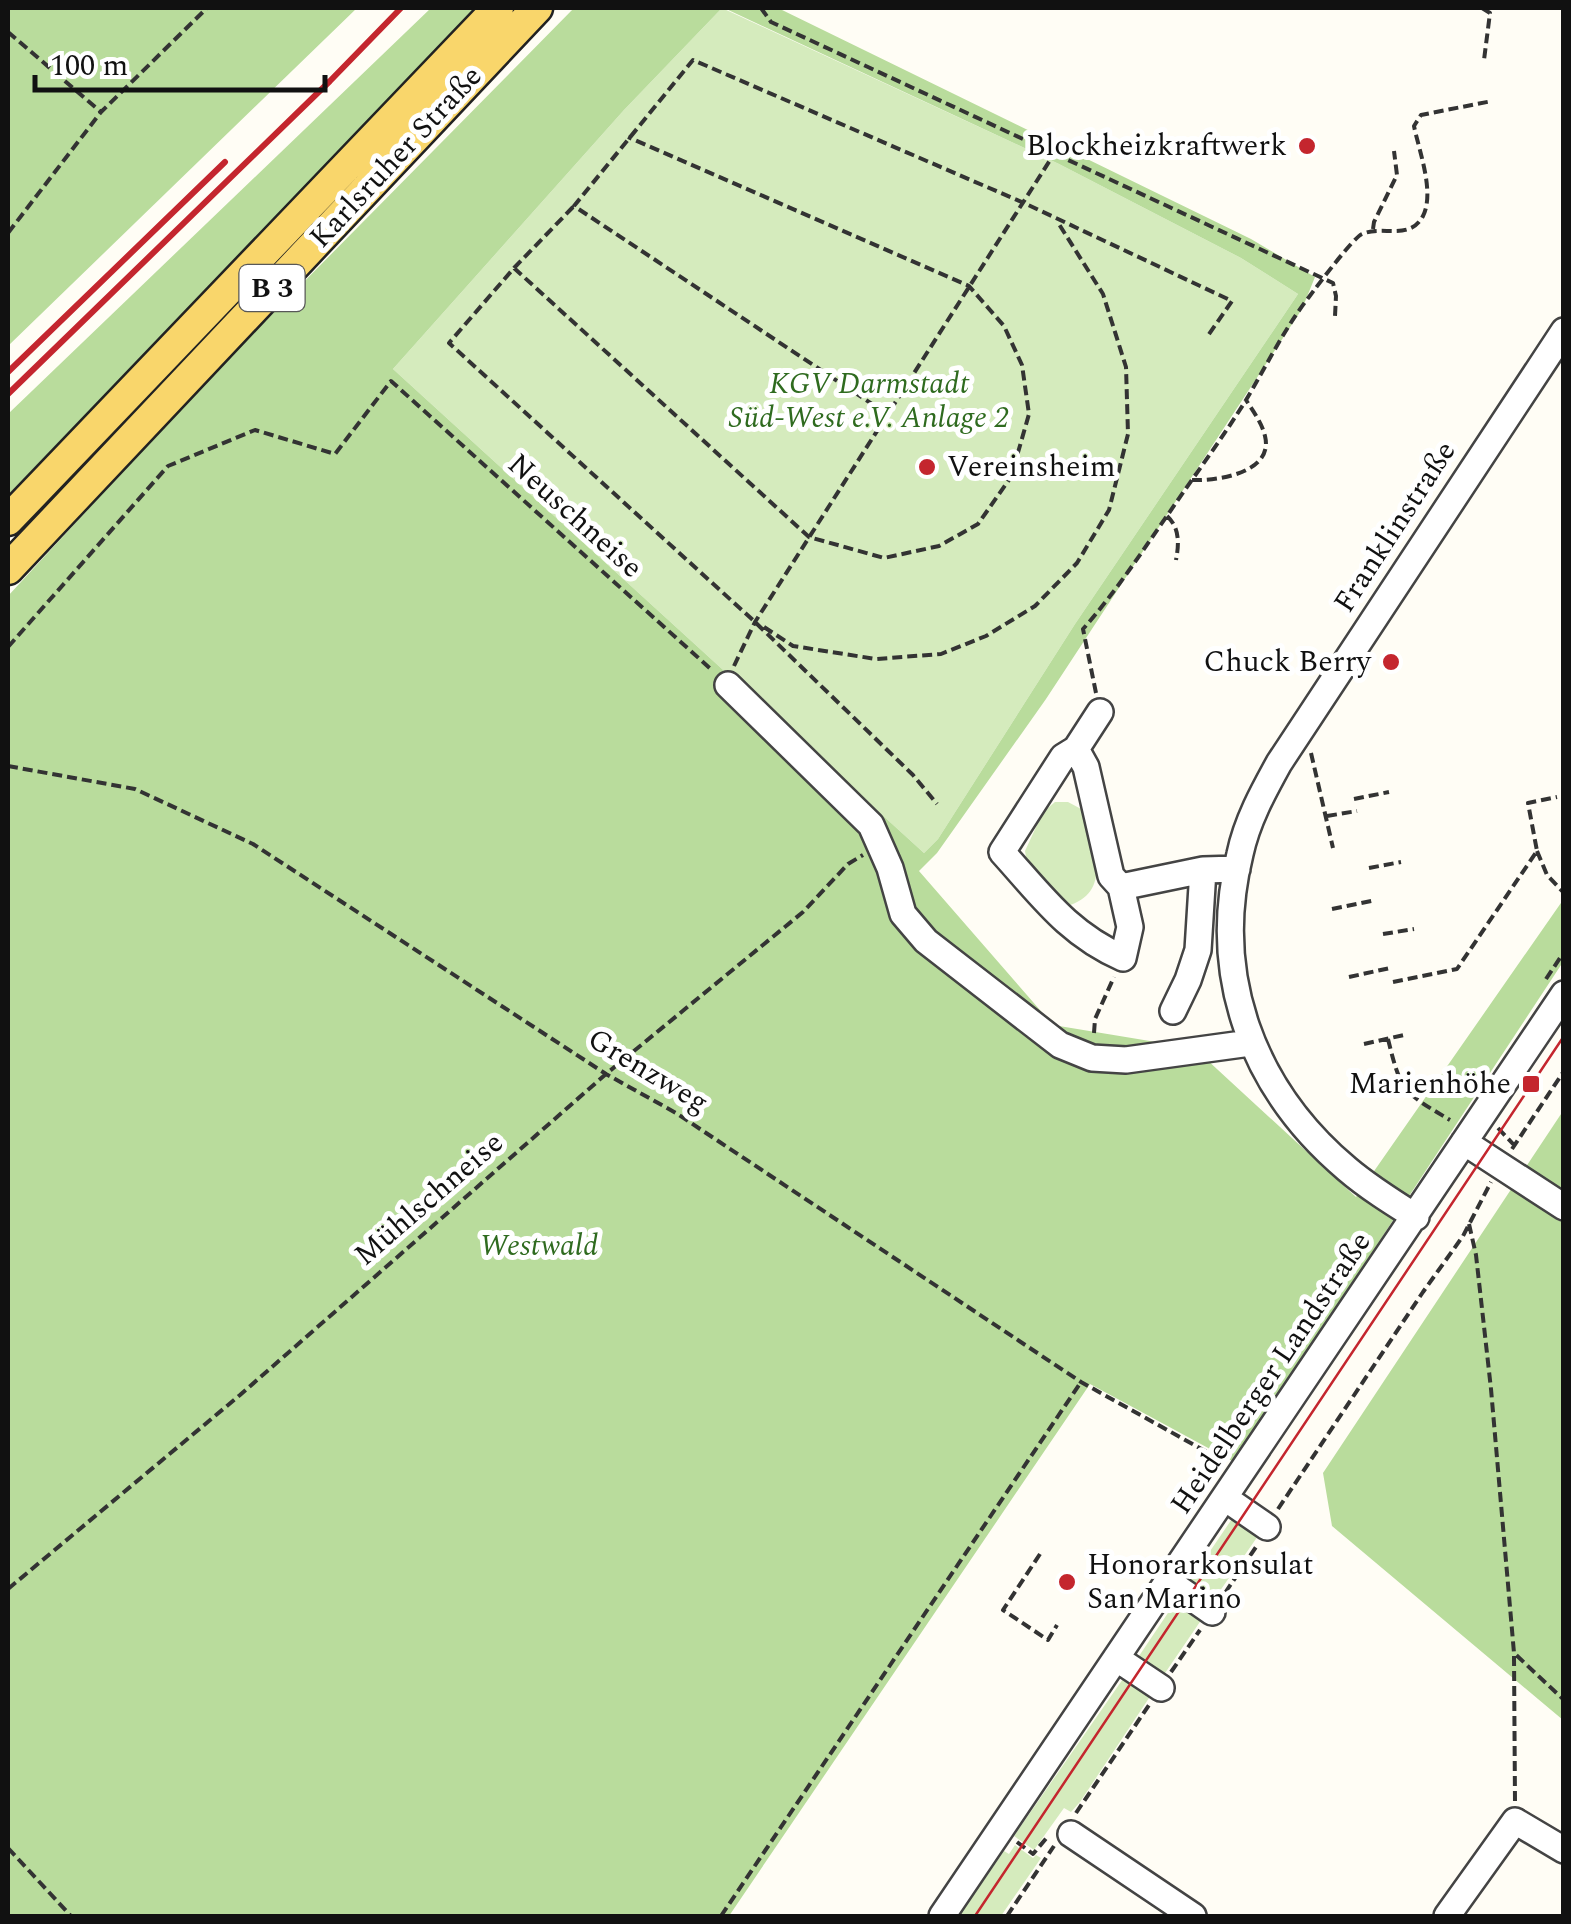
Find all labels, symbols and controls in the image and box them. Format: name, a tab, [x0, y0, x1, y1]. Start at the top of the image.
scale bar	[35, 30, 325, 92]
text: 100 m	[50, 43, 128, 89]
street label: Karlsruher Straße	[299, 55, 493, 259]
place label: Blockheizkraftwerk	[1026, 123, 1287, 169]
marker: Blockheizkraftwerk	[1296, 135, 1318, 157]
road number: B 3	[240, 265, 304, 311]
park label: KGV Darmstadt Süd-West e.V. Anlage 2	[729, 361, 1009, 441]
street label: Franklinstraße	[1322, 432, 1468, 622]
street label: Neuschneise	[497, 442, 653, 590]
place label: Vereinsheim	[947, 444, 1116, 490]
marker: Vereinsheim	[916, 456, 938, 478]
place label: Chuck Berry	[1204, 639, 1373, 685]
marker: Chuck Berry	[1380, 651, 1402, 673]
street label: Grenzweg	[578, 1017, 718, 1125]
place label: Marienhöhe	[1349, 1061, 1511, 1107]
marker: Marienhöhe	[1520, 1073, 1542, 1095]
street label: Mühlschneise	[344, 1121, 514, 1277]
street label: Heidelberger Landstraße	[1159, 1222, 1383, 1524]
park label: Westwald	[480, 1223, 598, 1269]
place label: Honorarkonsulat San Marino	[1087, 1542, 1314, 1622]
marker: Honorarkonsulat San Marino	[1056, 1571, 1078, 1593]

